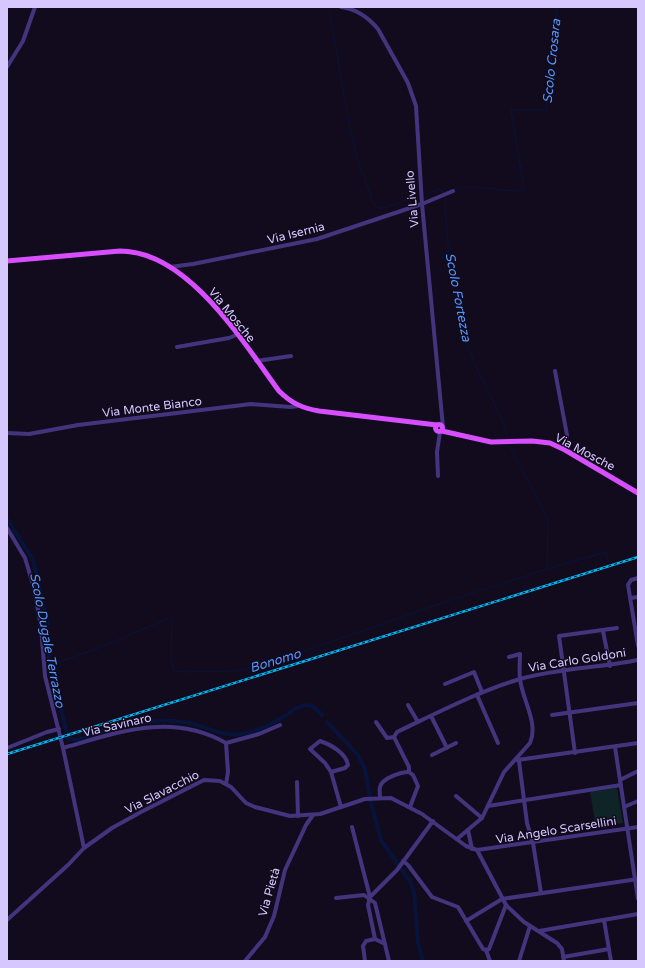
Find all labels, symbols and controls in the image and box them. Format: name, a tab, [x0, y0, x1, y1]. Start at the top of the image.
water label: Scolo Crosara	[540, 17, 564, 104]
street label: Via Livello	[403, 170, 421, 228]
street label: Via Isernia	[266, 219, 326, 247]
water label: Scolo Fortezza	[442, 251, 475, 344]
street label: Via Mosche	[206, 285, 258, 345]
street label: Via Monte Bianco	[101, 394, 203, 420]
street label: Via Mosche	[553, 430, 618, 474]
water label: Scolo Dugale Terrazzo	[26, 571, 68, 710]
water label: Bonomo	[248, 645, 304, 676]
street label: Via Carlo Goldoni	[527, 645, 627, 675]
street label: Via Savinaro	[81, 710, 153, 740]
street label: Via Slavacchio	[123, 767, 201, 817]
street label: Via Angelo Scarsellini	[495, 814, 617, 846]
street label: Via Pietà	[255, 866, 283, 918]

